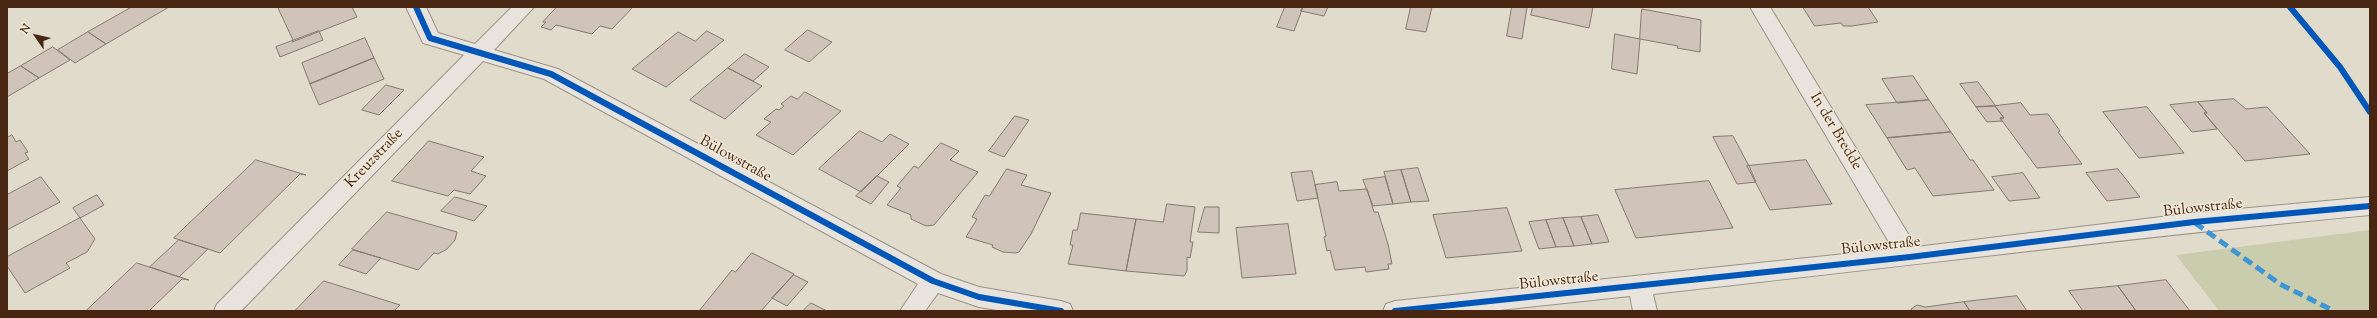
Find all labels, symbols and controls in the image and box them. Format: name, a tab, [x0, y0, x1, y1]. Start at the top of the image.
north arrow	[16, 16, 56, 56]
text: N	[17, 21, 35, 37]
street label: In der Bredde	[1805, 90, 1865, 174]
street label: Kreuzstraße	[342, 125, 408, 193]
street label: Bülowstraße	[696, 133, 774, 187]
street label: Bülowstraße	[2162, 196, 2244, 222]
street label: Bülowstraße	[1840, 234, 1922, 260]
street label: Bülowstraße	[1518, 269, 1600, 295]

